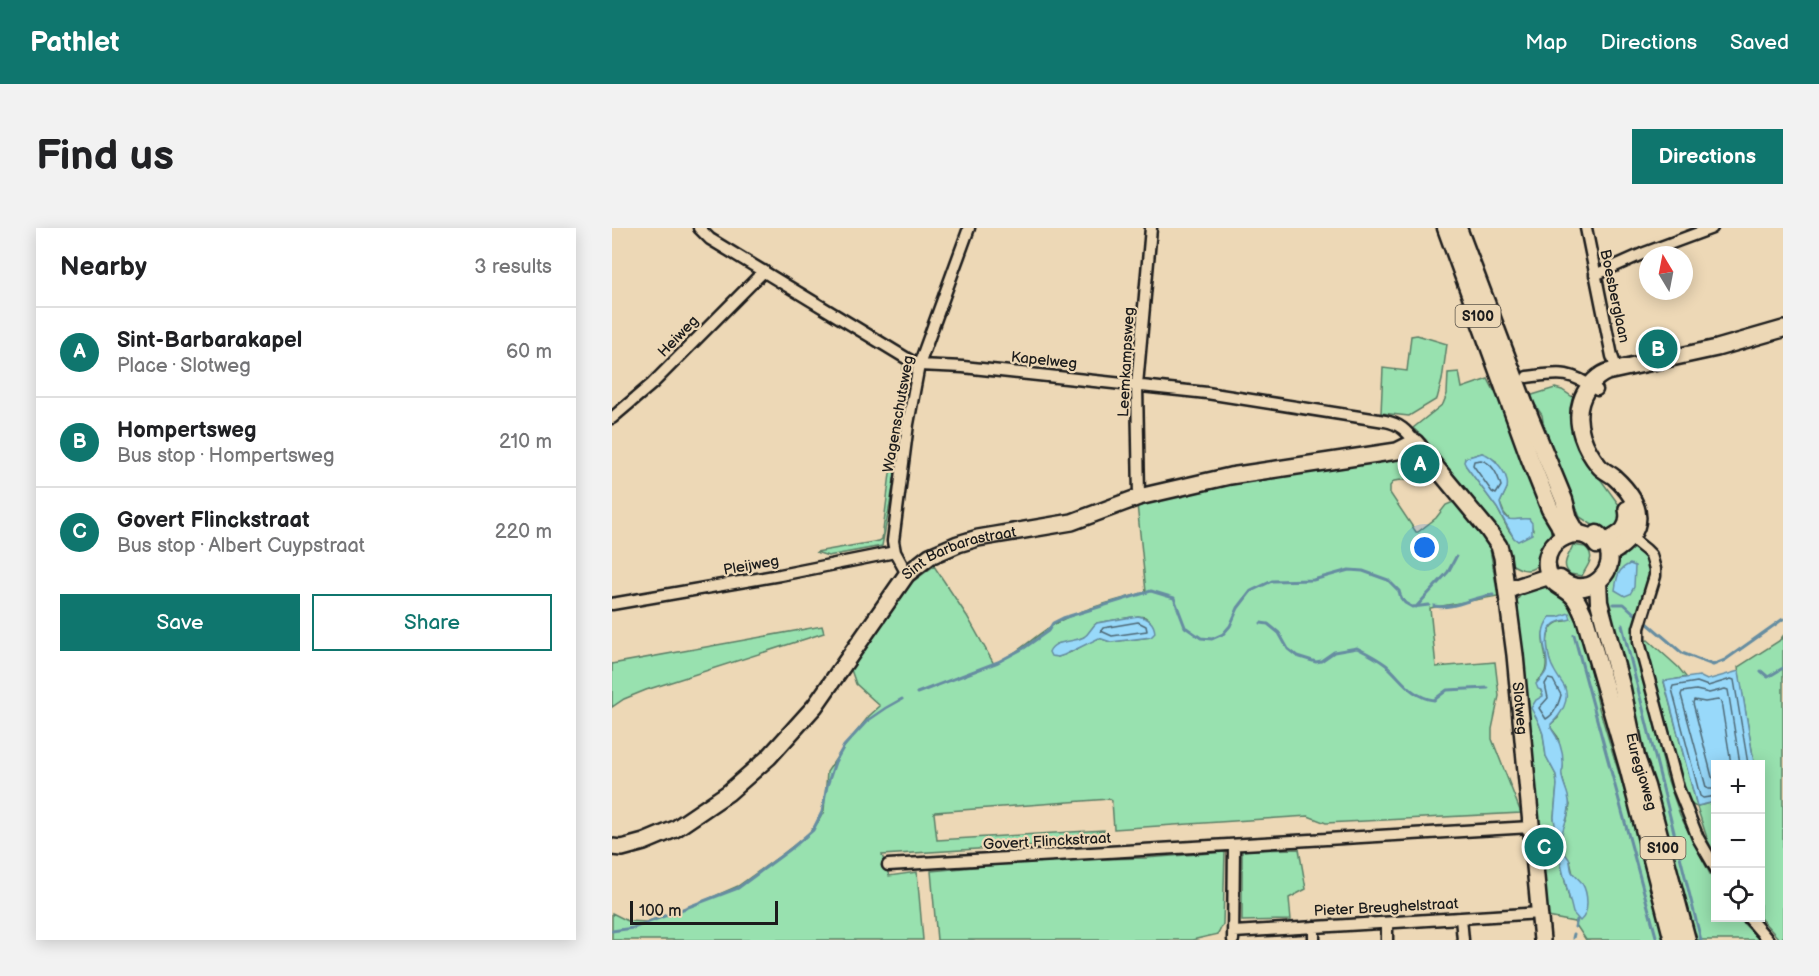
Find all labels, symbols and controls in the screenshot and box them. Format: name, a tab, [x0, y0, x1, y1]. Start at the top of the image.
text: Pathlet	[30, 26, 119, 59]
text: Map	[1525, 30, 1568, 55]
text: Directions	[1601, 30, 1697, 55]
text: Saved	[1730, 30, 1789, 55]
button: Directions	[1632, 129, 1783, 184]
text: Find us	[36, 131, 174, 182]
north arrow	[1639, 246, 1693, 300]
street label: Boesberglaan	[1595, 248, 1634, 344]
text: Nearby	[60, 252, 147, 283]
text: 3 results	[474, 255, 552, 279]
road number: S100	[1456, 305, 1500, 327]
street label: Leemkampsweg	[1114, 307, 1139, 417]
street label: Heiweg	[654, 311, 703, 361]
pin: B	[1638, 326, 1678, 372]
text: Sint-Barbarakapel	[117, 327, 302, 354]
text: A	[73, 340, 86, 364]
text: 60 m	[506, 340, 552, 364]
street label: Kapelweg	[1010, 348, 1078, 373]
text: Place · Slotweg	[117, 354, 251, 378]
street label: Wagenschutsweg	[879, 354, 918, 474]
text: Hompertsweg	[117, 417, 256, 444]
text: B	[72, 430, 87, 454]
text: 210 m	[499, 430, 552, 454]
pin: A	[1400, 442, 1440, 486]
text: Bus stop · Hompertsweg	[117, 444, 334, 468]
text: Govert Flinckstraat	[117, 507, 310, 534]
text: C	[72, 520, 87, 544]
text: 220 m	[495, 520, 552, 544]
street label: Sint Barbarastraat	[898, 523, 1018, 585]
your location	[1410, 533, 1439, 562]
text: Bus stop · Albert Cuypstraat	[117, 534, 365, 558]
street label: Pleijweg	[722, 551, 780, 580]
button: Save	[60, 594, 300, 651]
button: Share	[312, 594, 552, 651]
street label: Slotweg	[1508, 681, 1531, 736]
street label: Euregioweg	[1621, 731, 1661, 813]
map controls	[1711, 760, 1765, 922]
button: +	[1711, 760, 1765, 814]
button: −	[1711, 814, 1765, 868]
pin: C	[1524, 824, 1564, 870]
street label: Govert Flinckstraat	[983, 829, 1112, 854]
road number: S100	[1640, 837, 1686, 859]
button: locate	[1711, 868, 1765, 922]
street label: Pieter Breughelstraat	[1313, 894, 1459, 921]
scale bar	[630, 898, 778, 926]
text: 100 m	[639, 902, 682, 921]

